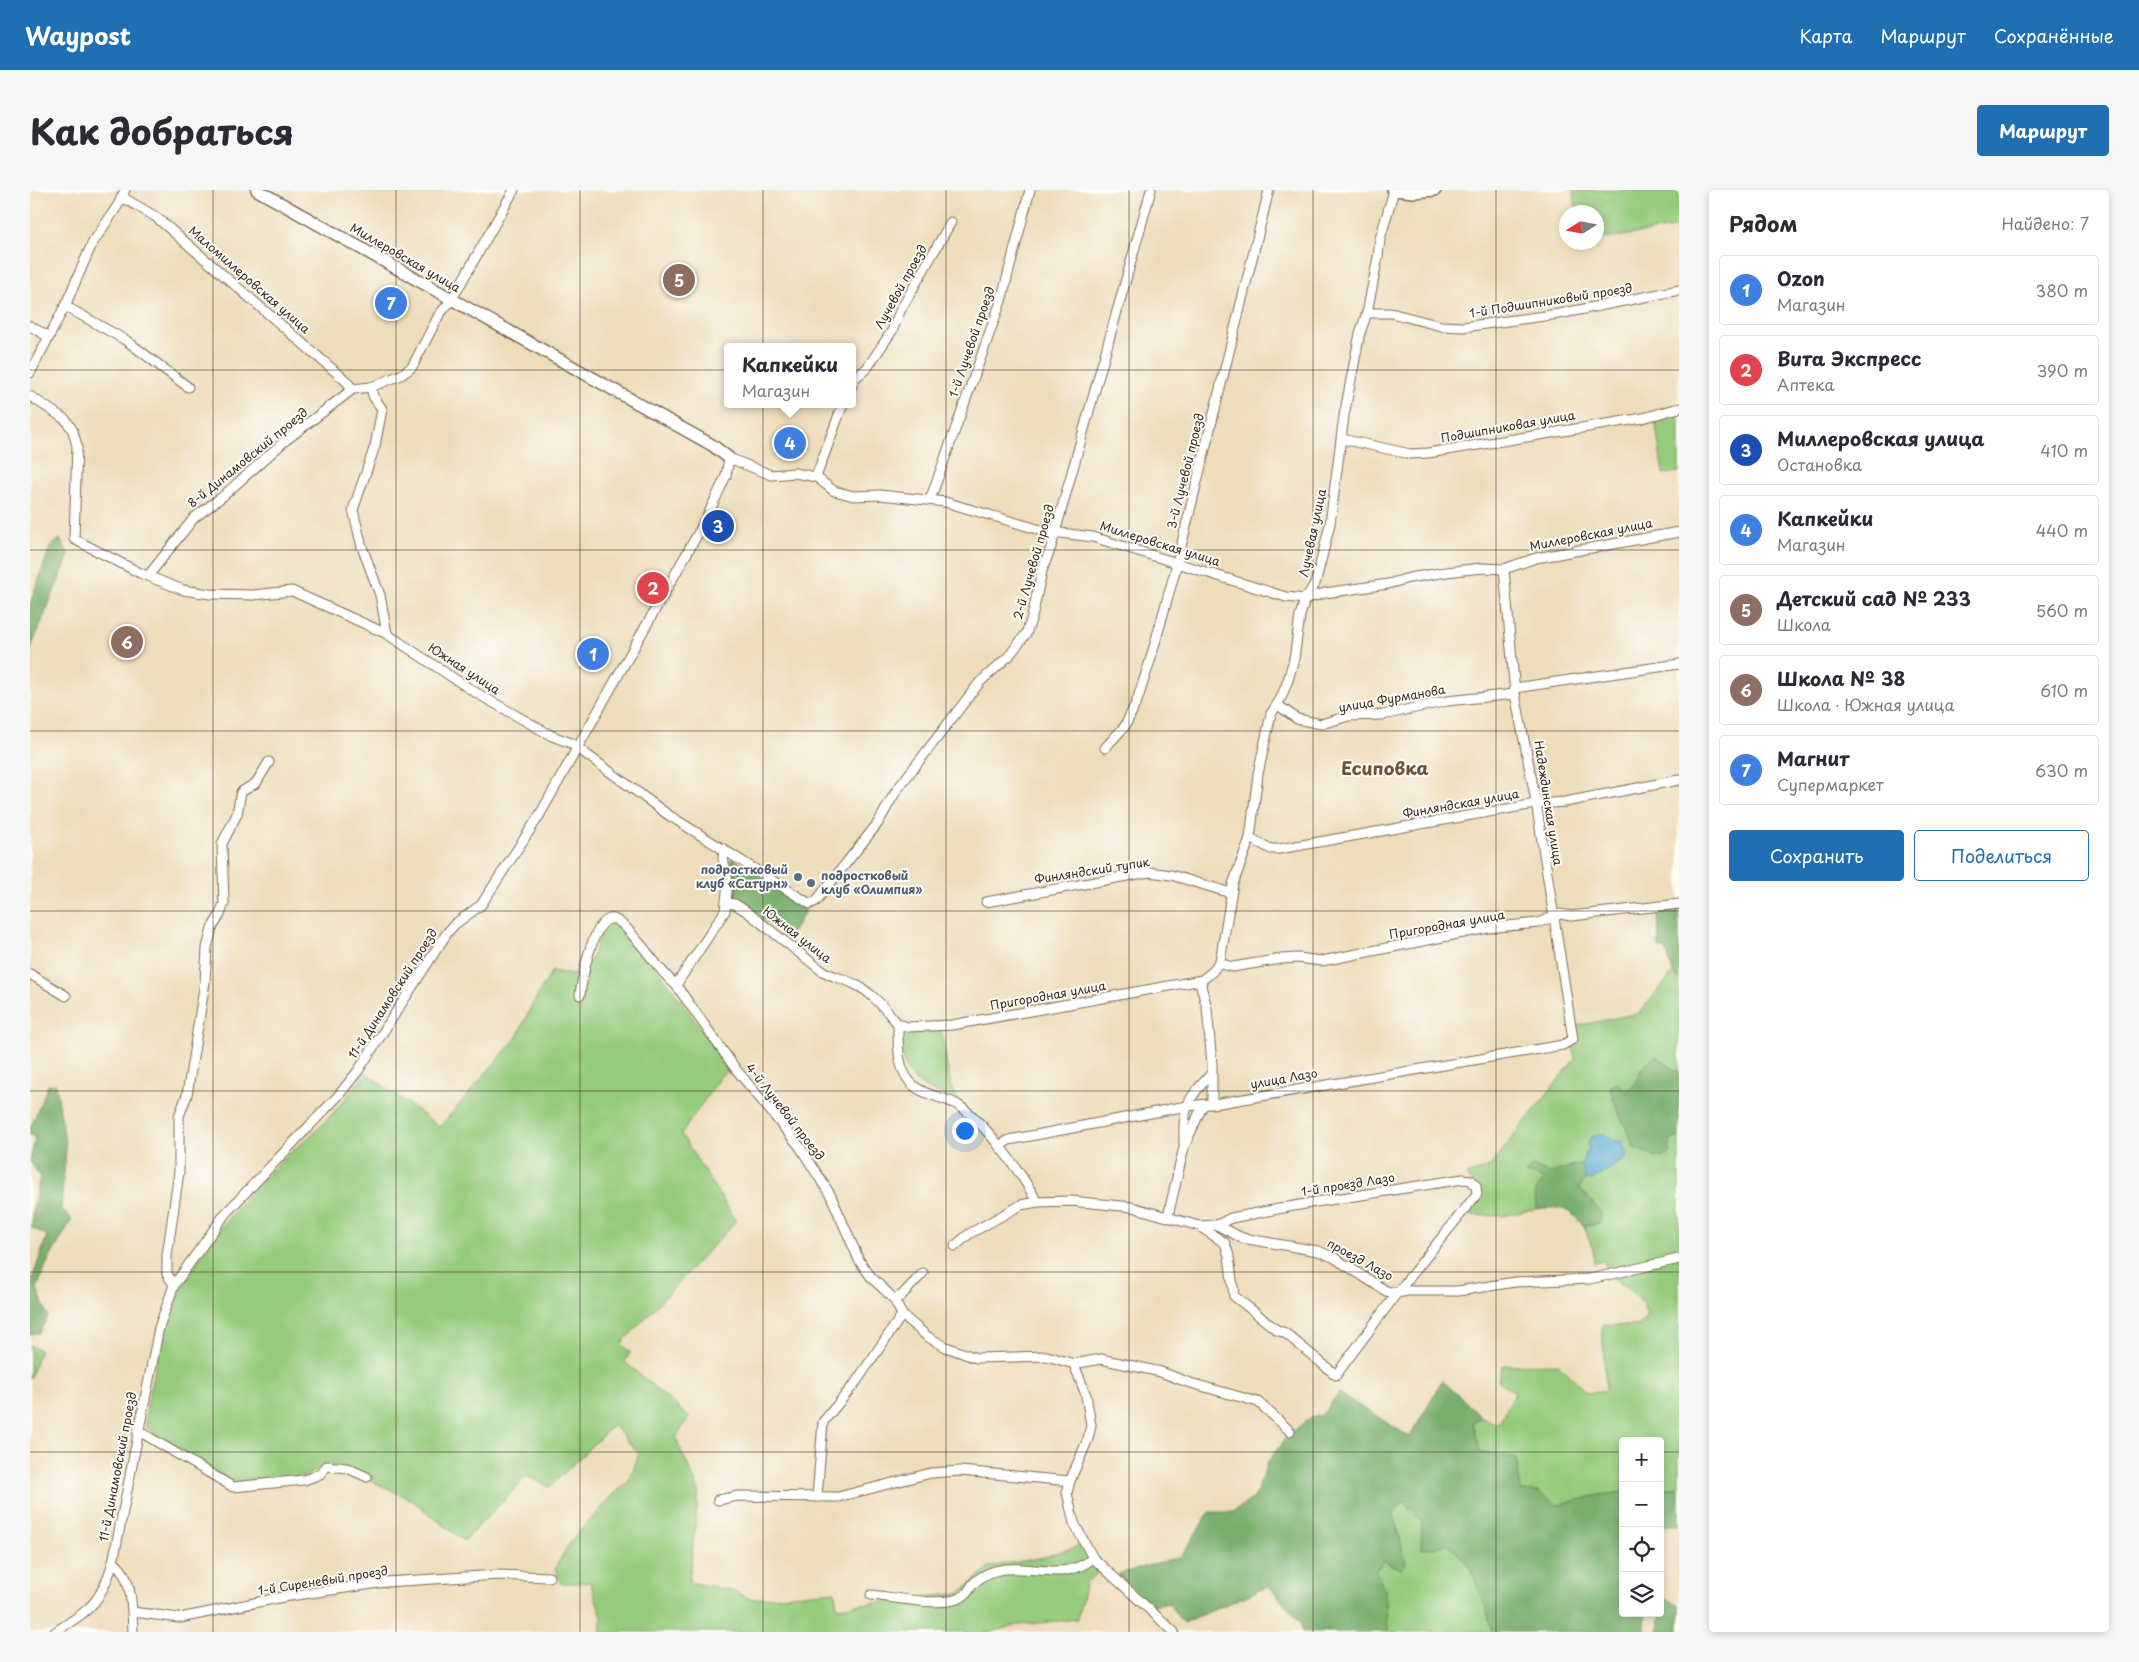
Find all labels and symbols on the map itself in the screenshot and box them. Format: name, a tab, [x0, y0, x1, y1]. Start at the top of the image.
north arrow	[1559, 205, 1604, 250]
street label: Миллеровская улица	[347, 218, 464, 296]
street label: Маломиллеровская улица	[185, 221, 315, 337]
street label: Лучевой проезд	[869, 241, 931, 332]
pin: 5	[663, 261, 695, 299]
street label: 1-й Подшипниковый проезд	[1468, 278, 1634, 322]
pin: 7	[375, 284, 407, 322]
street label: 1-й Лучевой проезд	[944, 284, 998, 399]
street label: 8-й Динамовский проезд	[183, 403, 311, 511]
street label: Подшипниковая улица	[1439, 405, 1577, 447]
street label: 3-й Лучевой проезд	[1162, 411, 1208, 530]
pin: 4	[774, 424, 806, 462]
street label: Лучевая улица	[1294, 487, 1330, 579]
street label: 2-й Лучевой проезд	[1008, 502, 1058, 621]
pin: 3	[702, 507, 734, 545]
street label: Миллеровская улица	[1528, 513, 1654, 555]
street label: Миллеровская улица	[1098, 516, 1223, 570]
pin: 2	[637, 569, 669, 607]
pin: 6	[111, 623, 143, 661]
pin: 1	[577, 635, 609, 673]
street label: Южная улица	[425, 638, 504, 698]
street label: улица Фурманова	[1337, 680, 1447, 716]
street label: Надеждинская улица	[1530, 739, 1568, 867]
district label: Есиповка	[1341, 754, 1429, 781]
street label: Финляндская улица	[1401, 784, 1521, 822]
street label: Финляндский тупик	[1033, 852, 1152, 888]
place label: подростковый клуб «Сатурн»	[696, 860, 788, 892]
place label: подростковый клуб «Олимпия»	[821, 866, 922, 898]
marker: подростковый клуб «Сатурн»	[792, 871, 804, 883]
marker: подростковый клуб «Олимпия»	[805, 877, 817, 889]
street label: Южная улица	[760, 902, 836, 967]
street label: Пригородная улица	[1388, 905, 1507, 943]
street label: 11-й Динамовский проезд	[343, 925, 441, 1062]
street label: Пригородная улица	[989, 976, 1108, 1014]
street label: 4-й Лучевой проезд	[742, 1059, 829, 1164]
street label: улица Лазо	[1249, 1063, 1319, 1093]
your location	[952, 1118, 978, 1144]
street label: 1-й проезд Лазо	[1300, 1168, 1396, 1200]
street label: проезд Лазо	[1324, 1234, 1397, 1285]
street label: 11-й Динамовский проезд	[94, 1390, 140, 1543]
street label: 1-й Сиреневый проезд	[257, 1561, 389, 1599]

